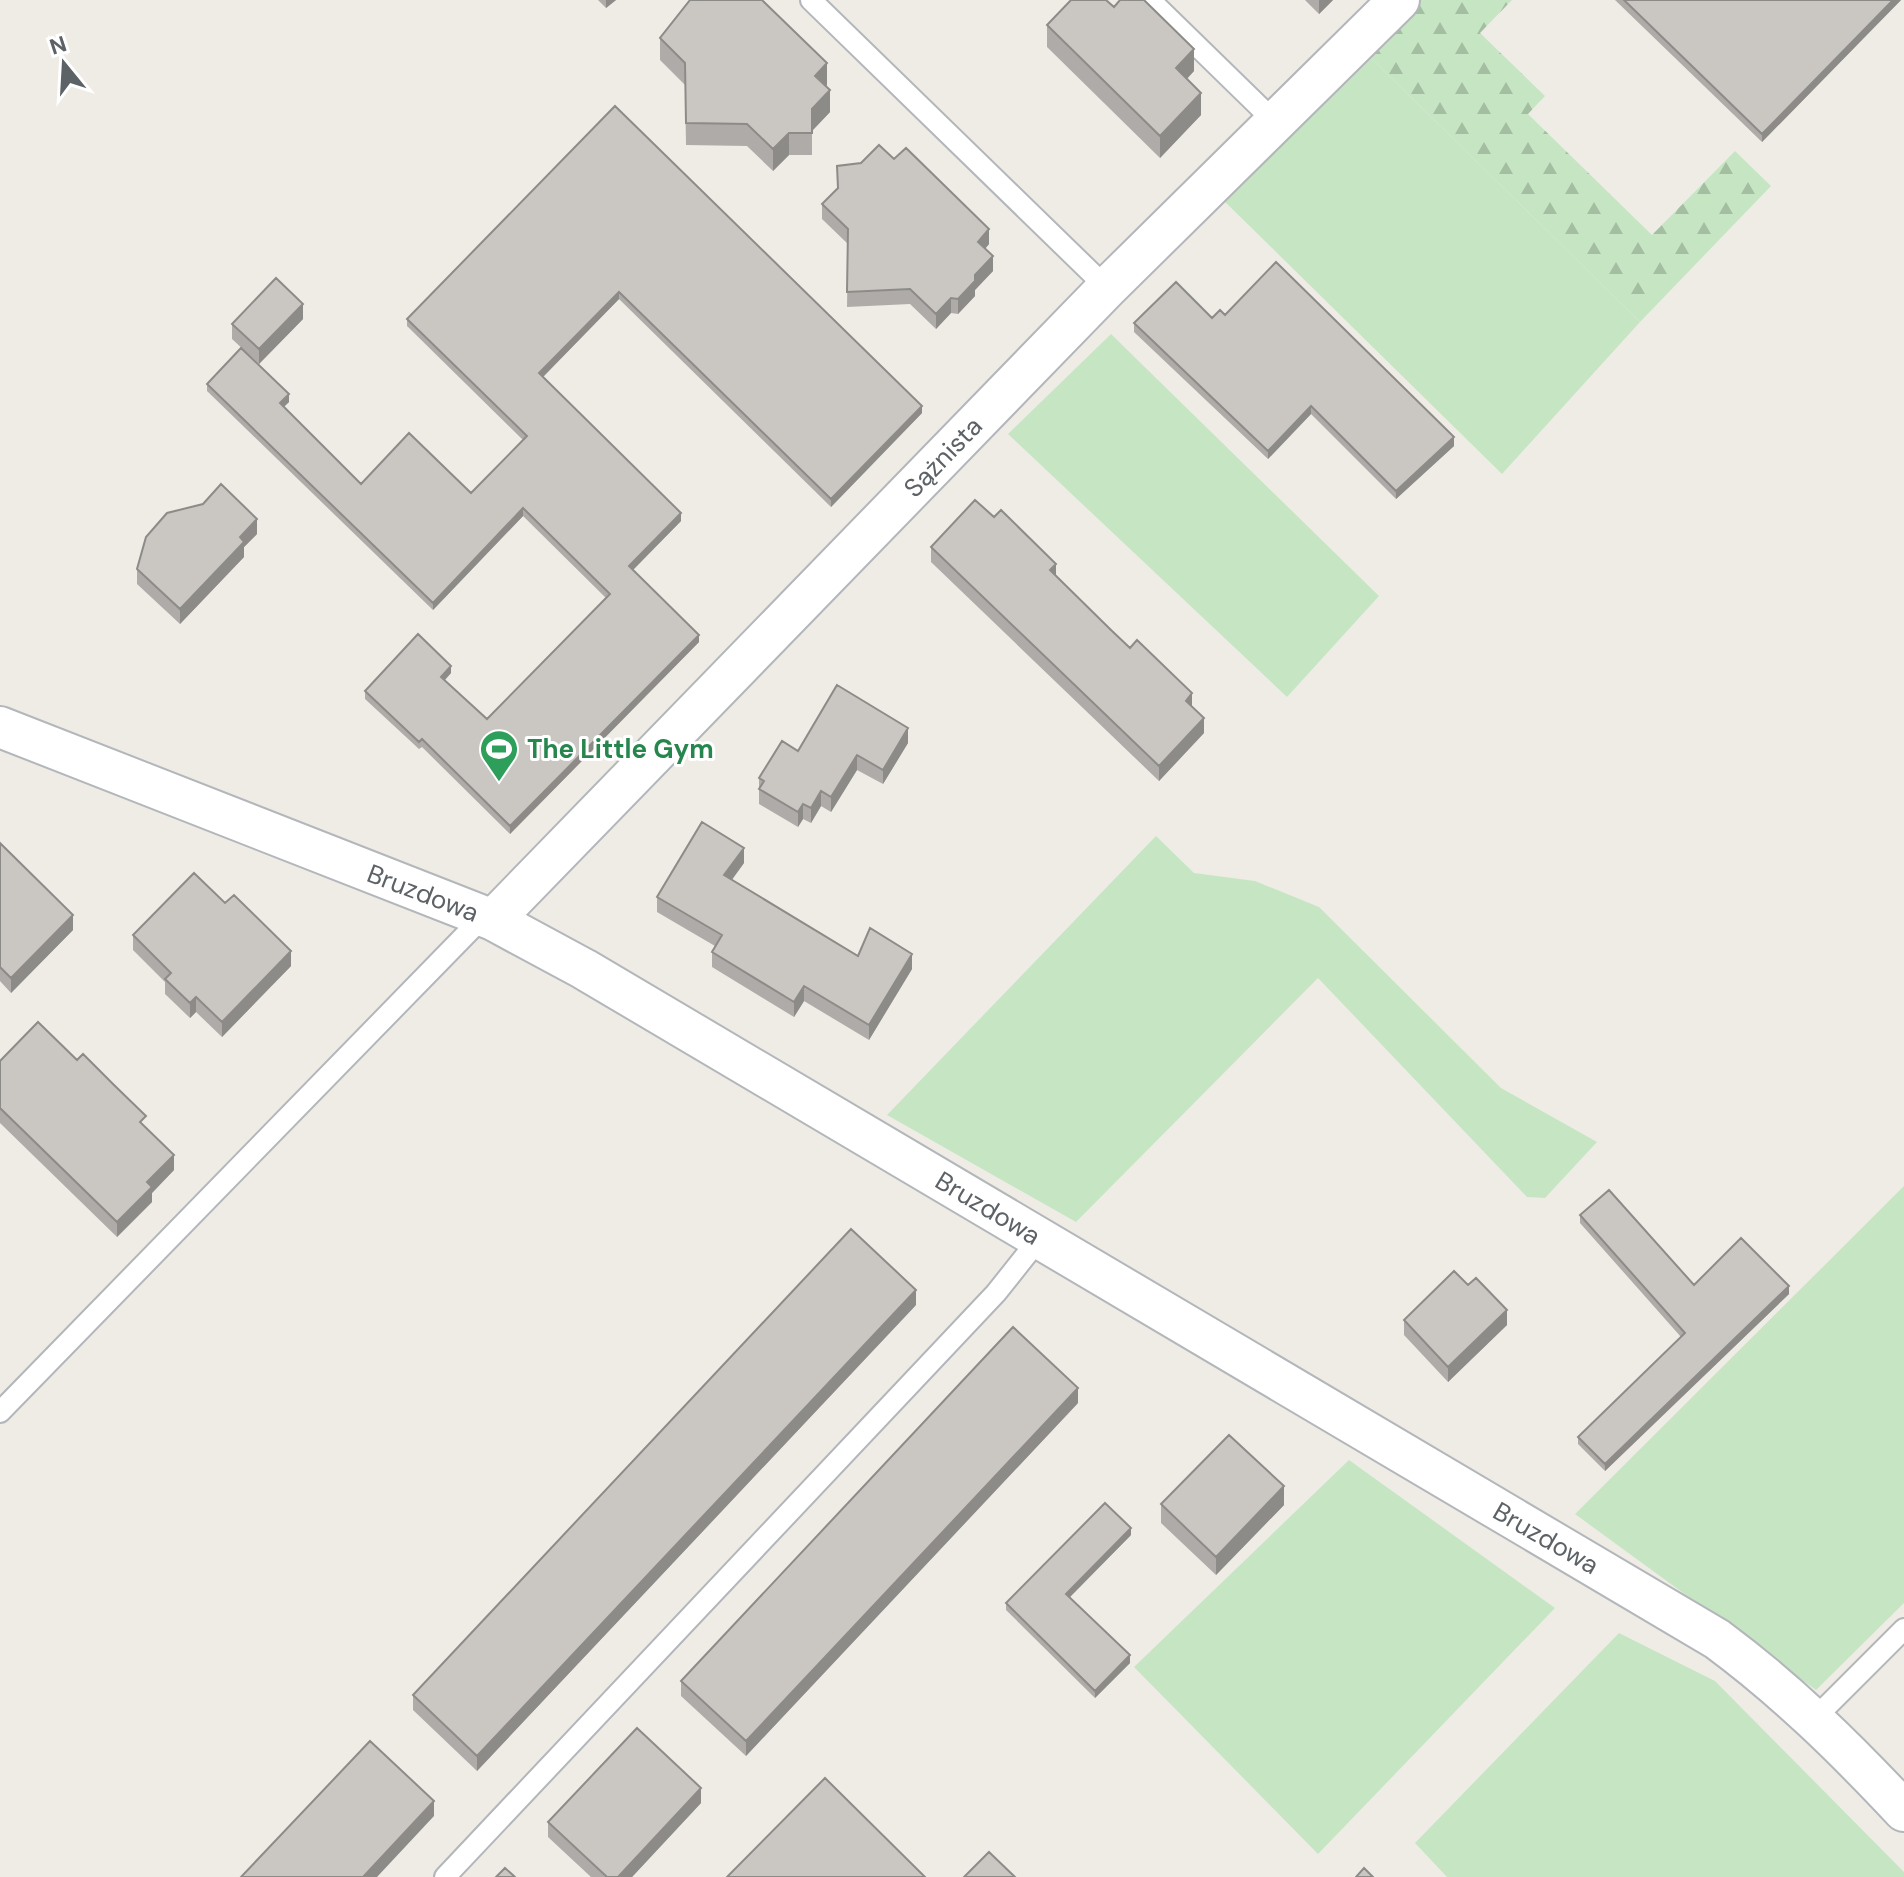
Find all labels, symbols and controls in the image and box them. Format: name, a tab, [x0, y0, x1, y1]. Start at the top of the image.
north arrow	[24, 24, 104, 104]
text: N	[46, 29, 70, 62]
street label: Sążnista	[896, 410, 990, 504]
sports icon: The Little Gym	[478, 728, 520, 783]
place label: The Little Gym	[527, 732, 714, 766]
street label: Bruzdowa	[362, 856, 484, 930]
street label: Bruzdowa	[929, 1163, 1047, 1253]
street label: Bruzdowa	[1487, 1494, 1605, 1582]

